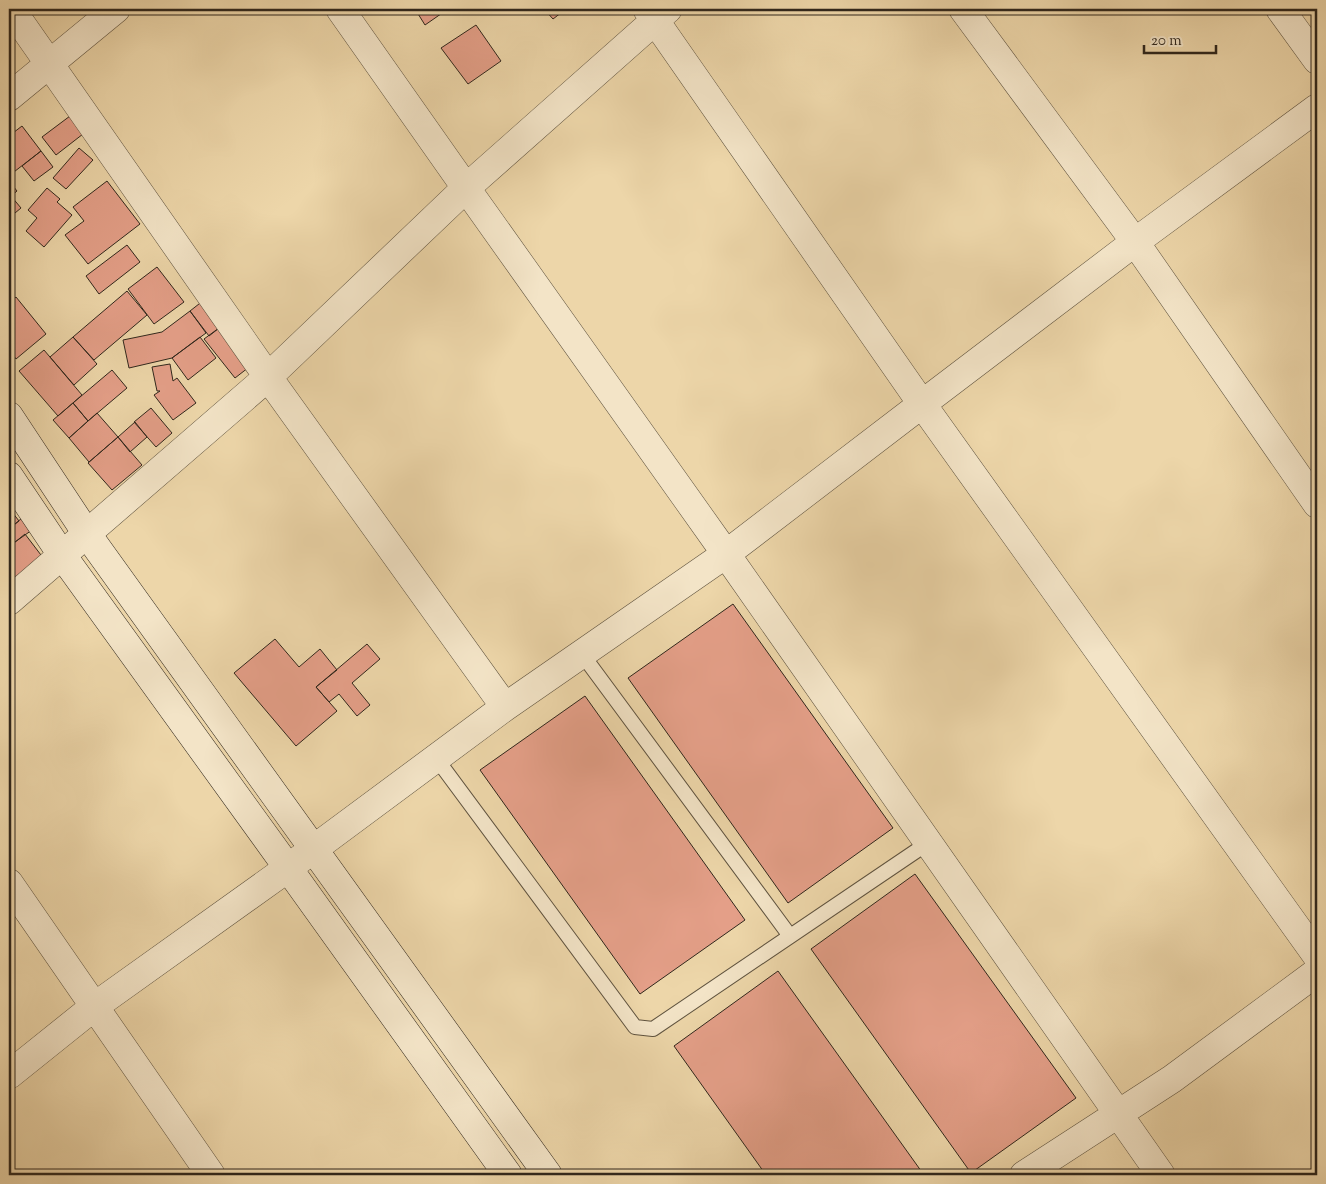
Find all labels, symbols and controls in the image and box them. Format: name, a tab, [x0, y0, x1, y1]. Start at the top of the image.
scale bar	[1144, 22, 1216, 54]
text: 20 m	[1151, 31, 1182, 52]

